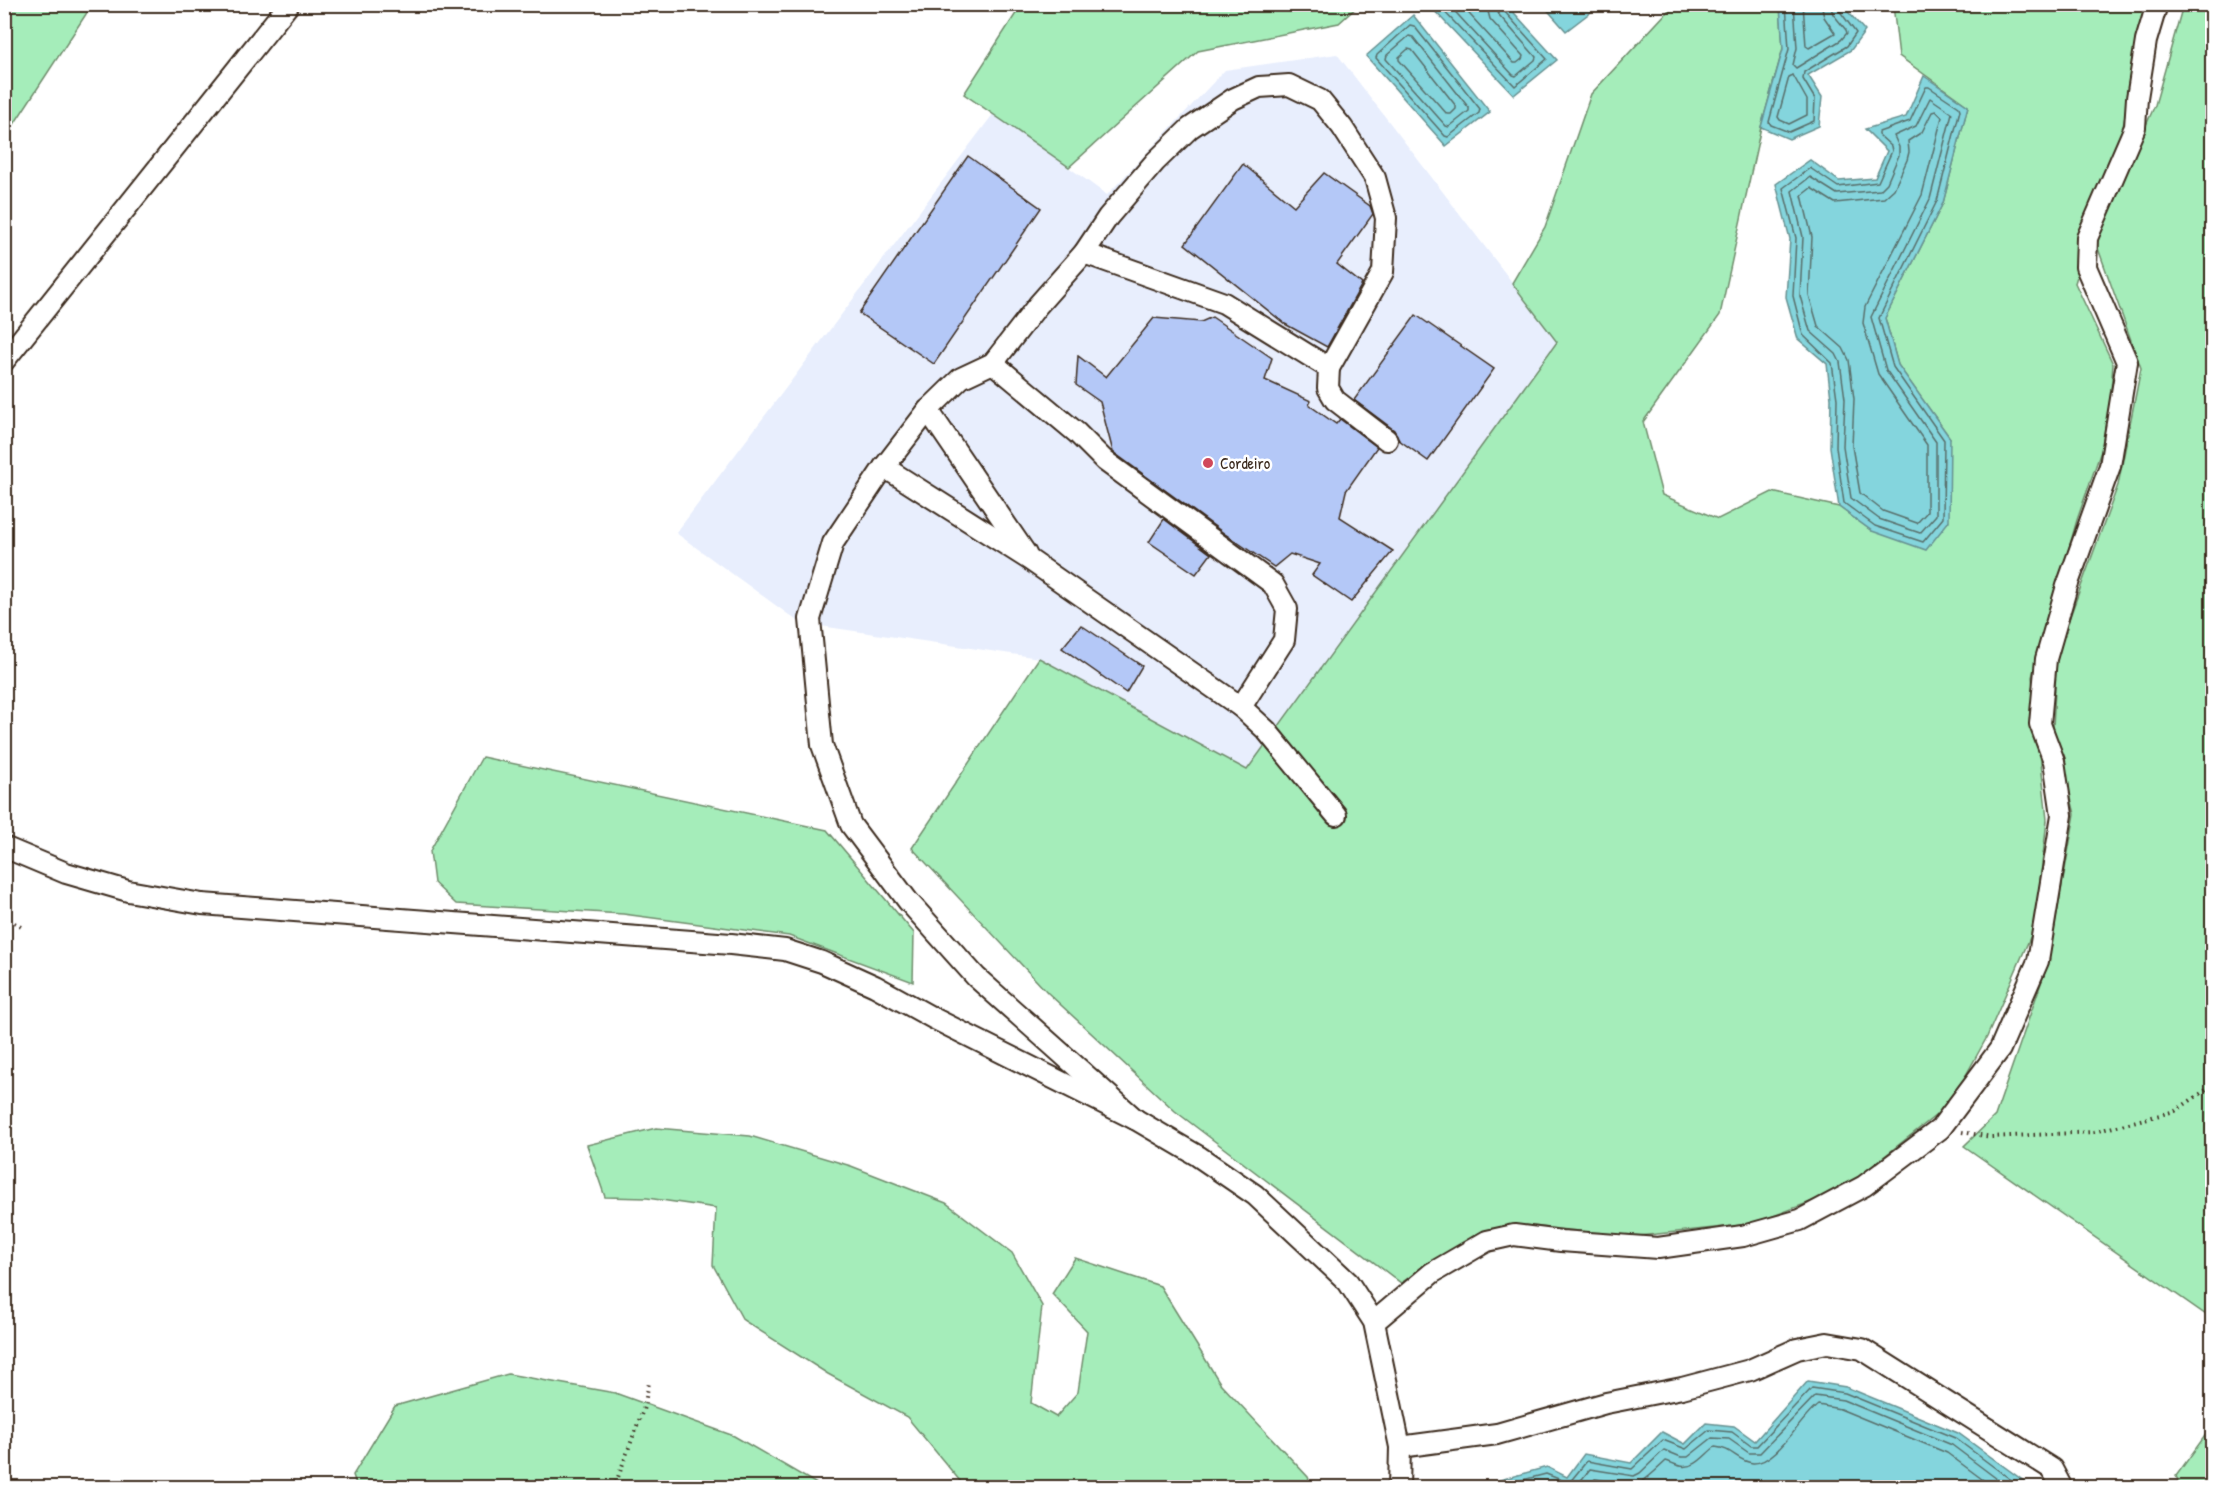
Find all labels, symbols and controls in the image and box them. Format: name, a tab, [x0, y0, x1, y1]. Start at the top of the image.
place label: Cordeiro	[1220, 452, 1271, 474]
marker: Cordeiro	[1201, 456, 1215, 470]

